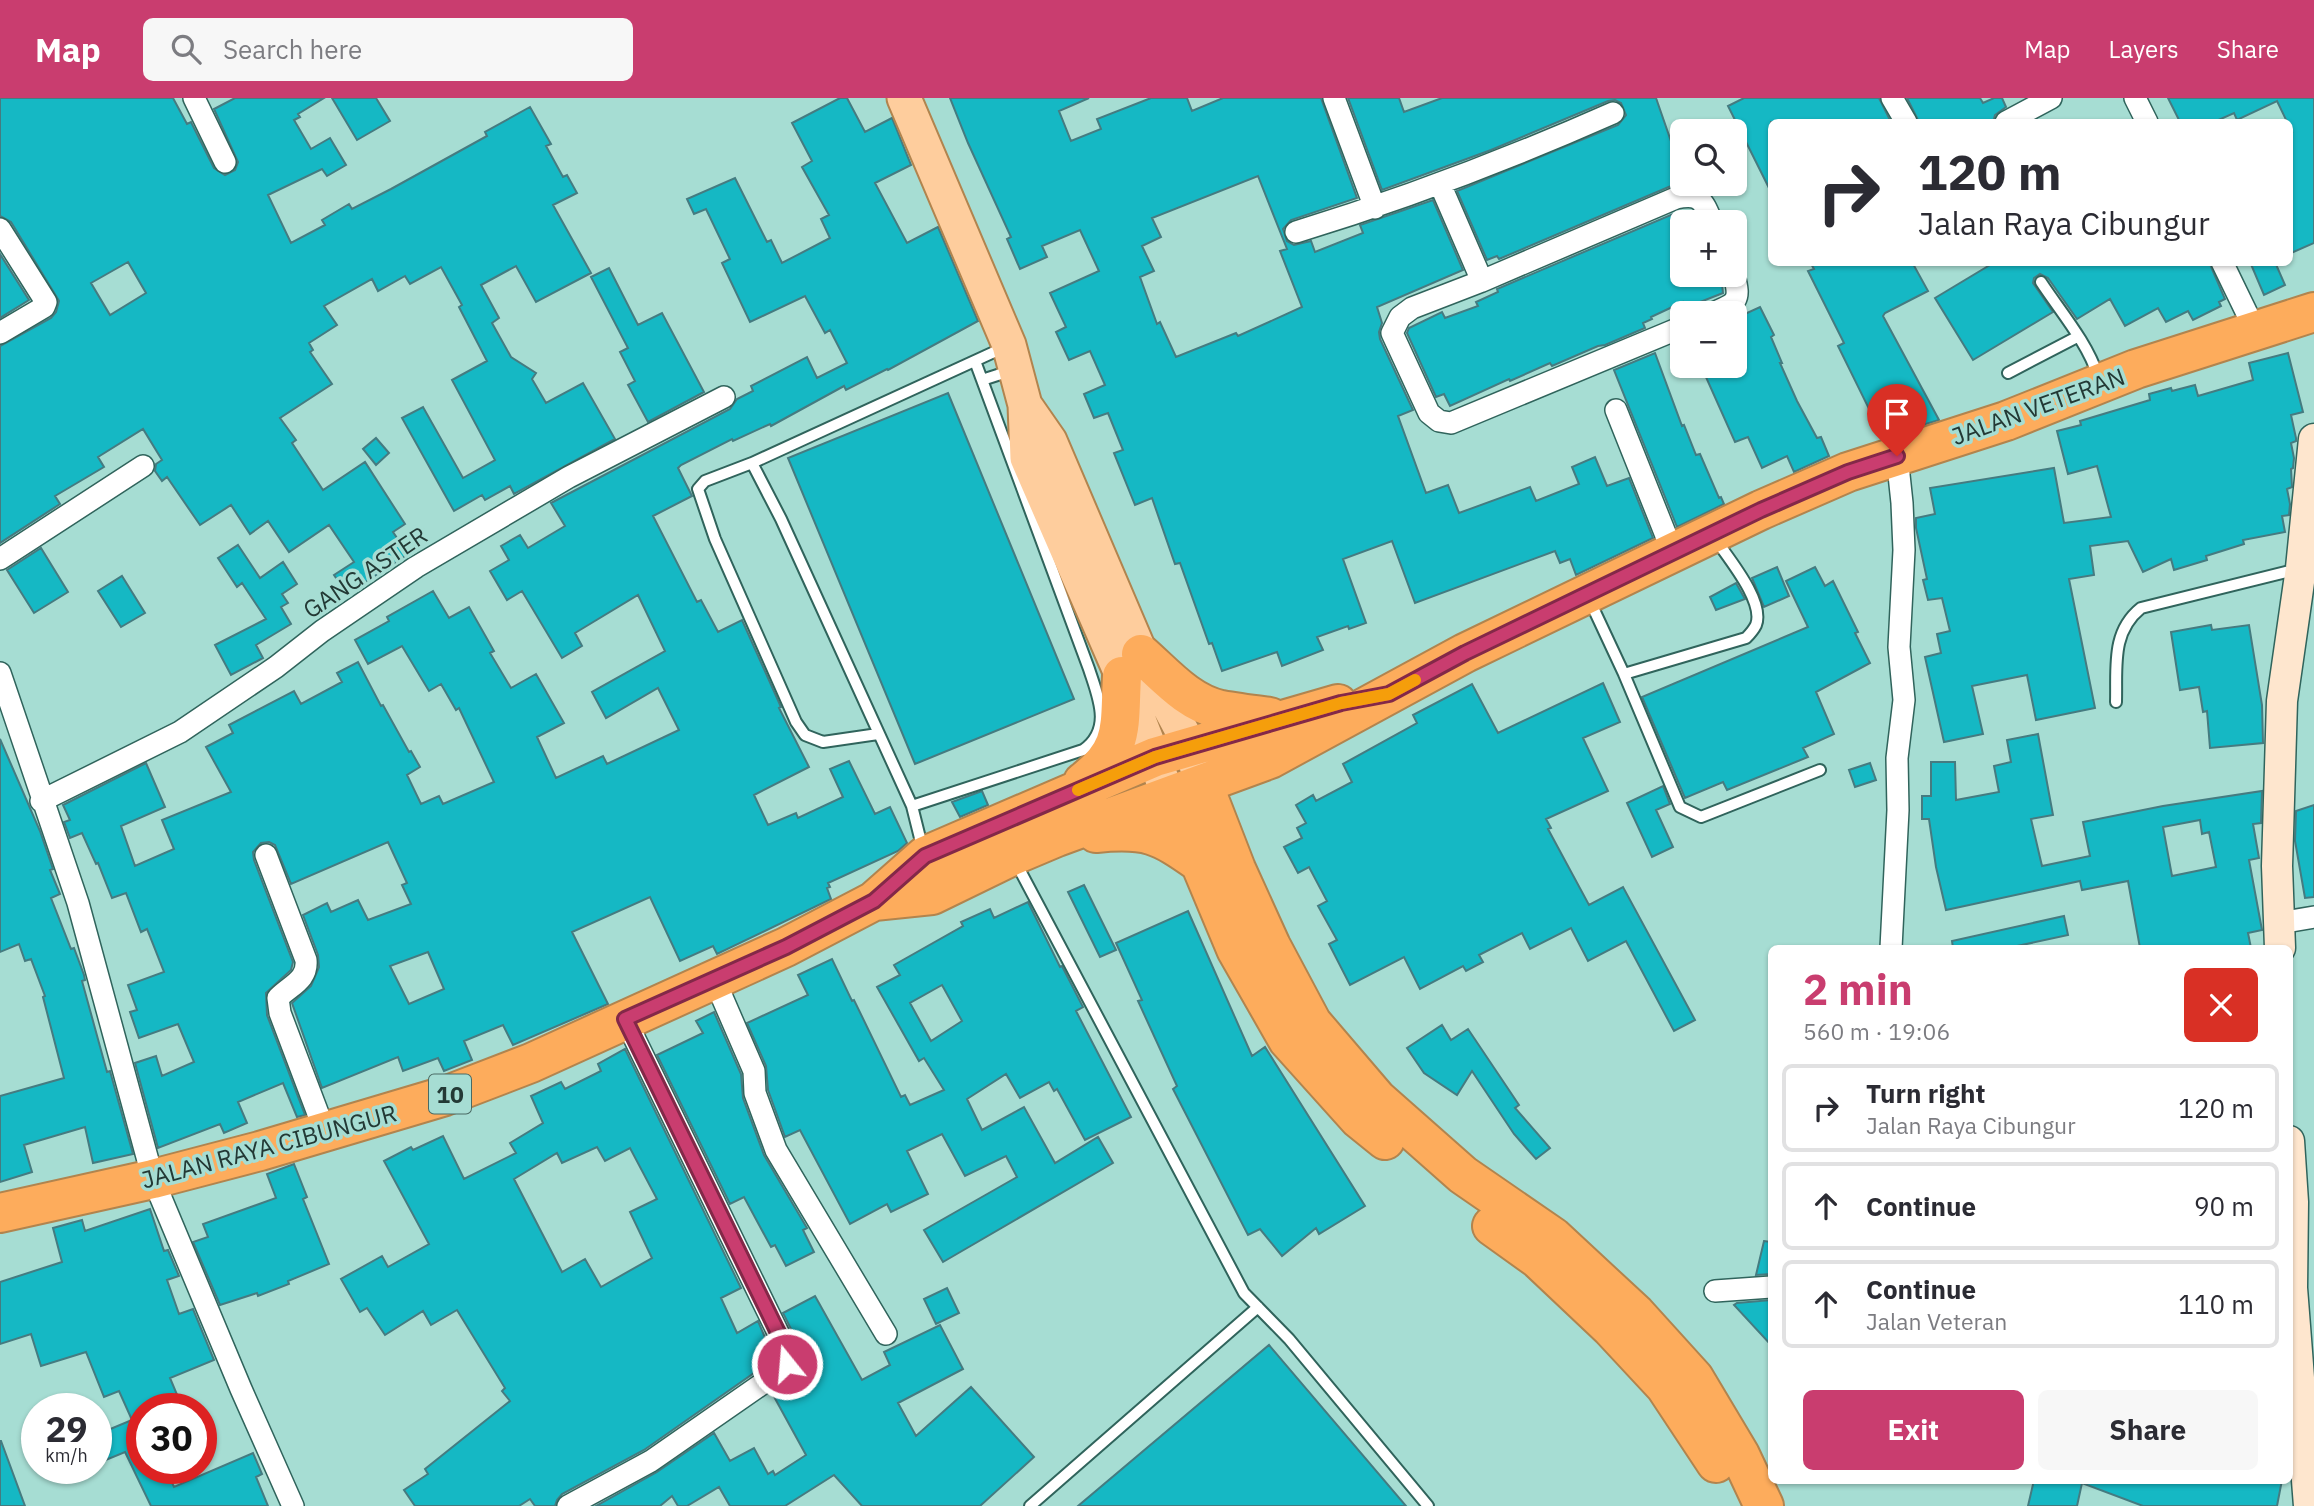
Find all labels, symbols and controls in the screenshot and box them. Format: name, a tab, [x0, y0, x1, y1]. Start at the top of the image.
search box	[143, 18, 633, 81]
text: Map	[35, 28, 101, 71]
icon: search	[167, 30, 205, 68]
text: Search here	[223, 32, 362, 66]
text: Map	[2024, 33, 2071, 65]
text: Layers	[2109, 33, 2179, 65]
text: Share	[2217, 33, 2279, 65]
map controls	[1670, 119, 1747, 378]
button: search	[1670, 119, 1747, 196]
text: 120 m	[1918, 140, 2062, 203]
icon: right	[1803, 147, 1894, 238]
text: Jalan Raya Cibungur	[1918, 202, 2210, 244]
button: +	[1670, 210, 1747, 287]
button: −	[1670, 301, 1747, 378]
street label: JALAN VETERAN	[1947, 360, 2129, 452]
pin	[1867, 384, 1927, 456]
icon: arrive	[1878, 395, 1916, 433]
street label: GANG ASTER	[297, 519, 433, 625]
text: 2 min	[1803, 962, 1913, 1017]
button: close	[2184, 968, 2258, 1042]
text: 560 m · 19:06	[1803, 1016, 1950, 1046]
road number: 10	[429, 1074, 471, 1113]
text: Turn right	[1866, 1076, 1985, 1110]
icon: right	[1807, 1089, 1845, 1127]
text: 120 m	[2178, 1091, 2254, 1125]
street label: JALAN RAYA CIBUNGUR	[138, 1096, 400, 1196]
text: Jalan Raya Cibungur	[1866, 1110, 2076, 1140]
icon: ahead	[1807, 1187, 1845, 1225]
text: Continue	[1866, 1189, 1976, 1223]
text: 90 m	[2194, 1189, 2254, 1223]
text: Continue	[1866, 1272, 1976, 1306]
icon: ahead	[1807, 1285, 1845, 1323]
text: 110 m	[2178, 1287, 2254, 1321]
text: Jalan Veteran	[1866, 1306, 2007, 1336]
position arrow	[750, 1327, 824, 1401]
button: Exit	[1803, 1390, 2024, 1470]
button: Share	[2038, 1390, 2258, 1470]
speed limit sign: 30	[126, 1393, 217, 1484]
text: 29	[45, 1406, 88, 1452]
text: km/h	[45, 1444, 88, 1467]

